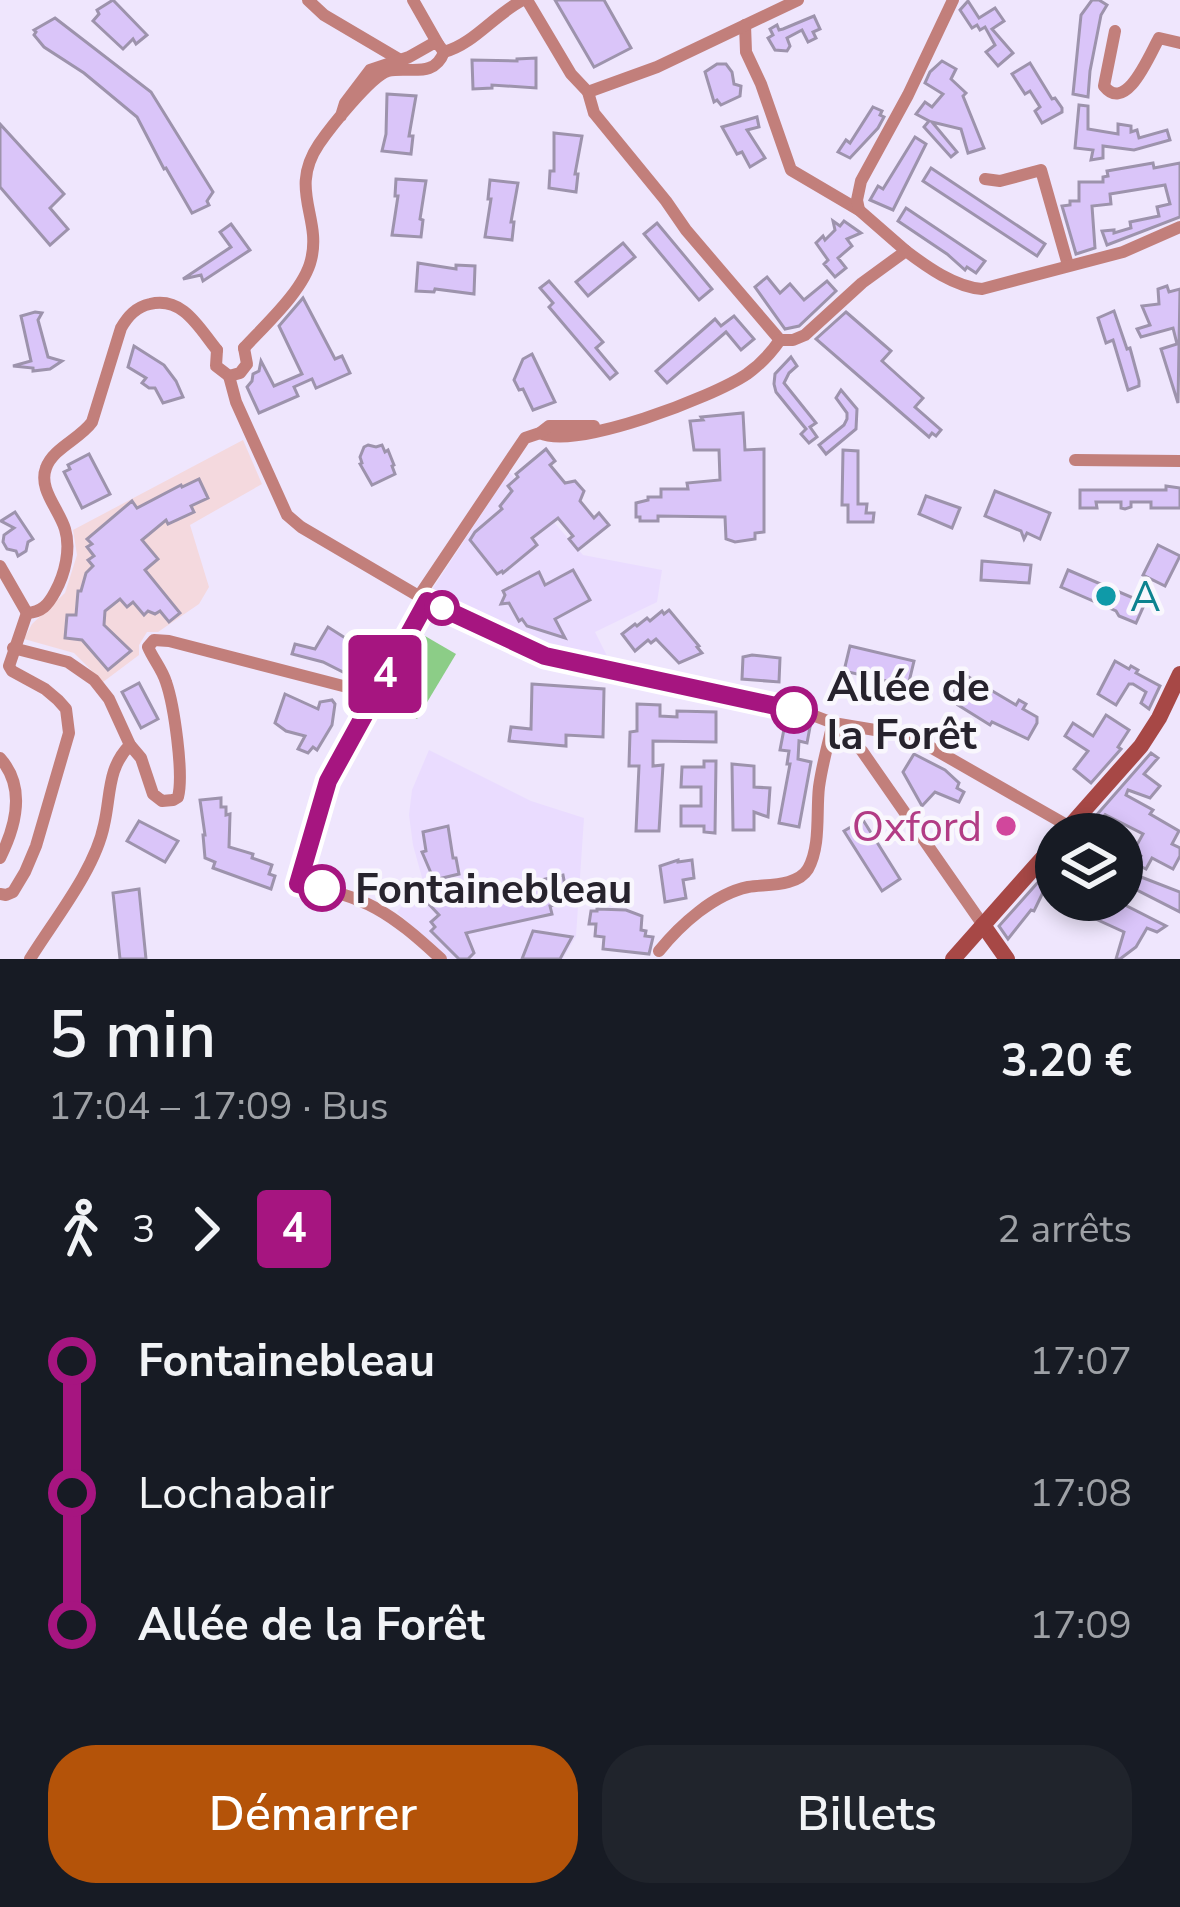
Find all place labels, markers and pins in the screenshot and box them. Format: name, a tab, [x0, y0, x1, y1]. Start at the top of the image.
place label: A	[1130, 569, 1161, 626]
marker: A	[1093, 583, 1119, 609]
unlabelled marker	[426, 592, 458, 624]
place label: Allée de la Forêt	[827, 659, 990, 764]
marker: Allée de la Forêt	[772, 688, 816, 732]
place label: Oxford	[852, 799, 982, 856]
marker: Oxford	[993, 813, 1019, 839]
place label: Fontainebleau	[355, 861, 632, 918]
marker: Fontainebleau	[300, 866, 344, 910]

